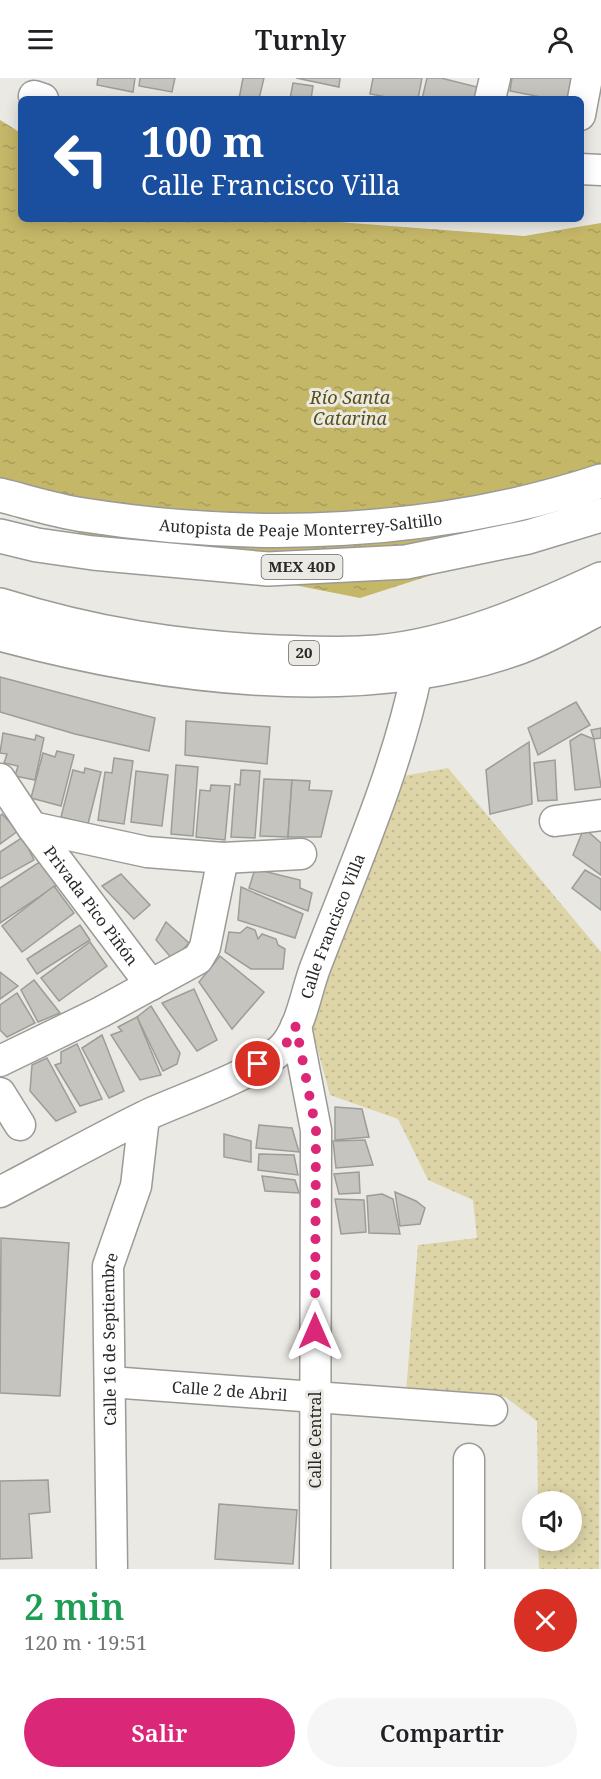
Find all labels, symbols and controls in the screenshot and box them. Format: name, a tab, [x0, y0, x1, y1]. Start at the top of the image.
text: Turnly	[255, 21, 346, 58]
icon: menu	[24, 23, 57, 56]
icon: person	[544, 23, 577, 56]
text: 100 m	[141, 112, 265, 169]
icon: left	[42, 120, 120, 198]
text: Calle Francisco Villa	[141, 166, 401, 203]
water label: Río Santa Catarina	[309, 385, 391, 430]
street label: Autopista de Peaje Monterrey-Saltillo	[158, 507, 444, 541]
road number: MEX 40D	[262, 555, 342, 579]
road number: 20	[289, 641, 319, 665]
street label: Privada Pico Piñón	[39, 841, 143, 970]
street label: Calle Francisco Villa	[295, 850, 370, 1001]
pin	[232, 1038, 283, 1089]
icon: arrive	[241, 1047, 274, 1080]
street label: Calle 16 de Septiembre	[97, 1249, 123, 1426]
position arrow	[283, 1299, 347, 1363]
street label: Calle 2 de Abril	[171, 1376, 288, 1406]
street label: Calle Central	[304, 1391, 326, 1489]
map controls	[522, 1491, 582, 1551]
button: sound	[522, 1491, 582, 1551]
text: 2 min	[24, 1582, 125, 1631]
button: close	[514, 1589, 577, 1652]
text: 120 m · 19:51	[24, 1629, 147, 1656]
button: Salir	[24, 1698, 295, 1767]
button: Compartir	[307, 1698, 577, 1767]

